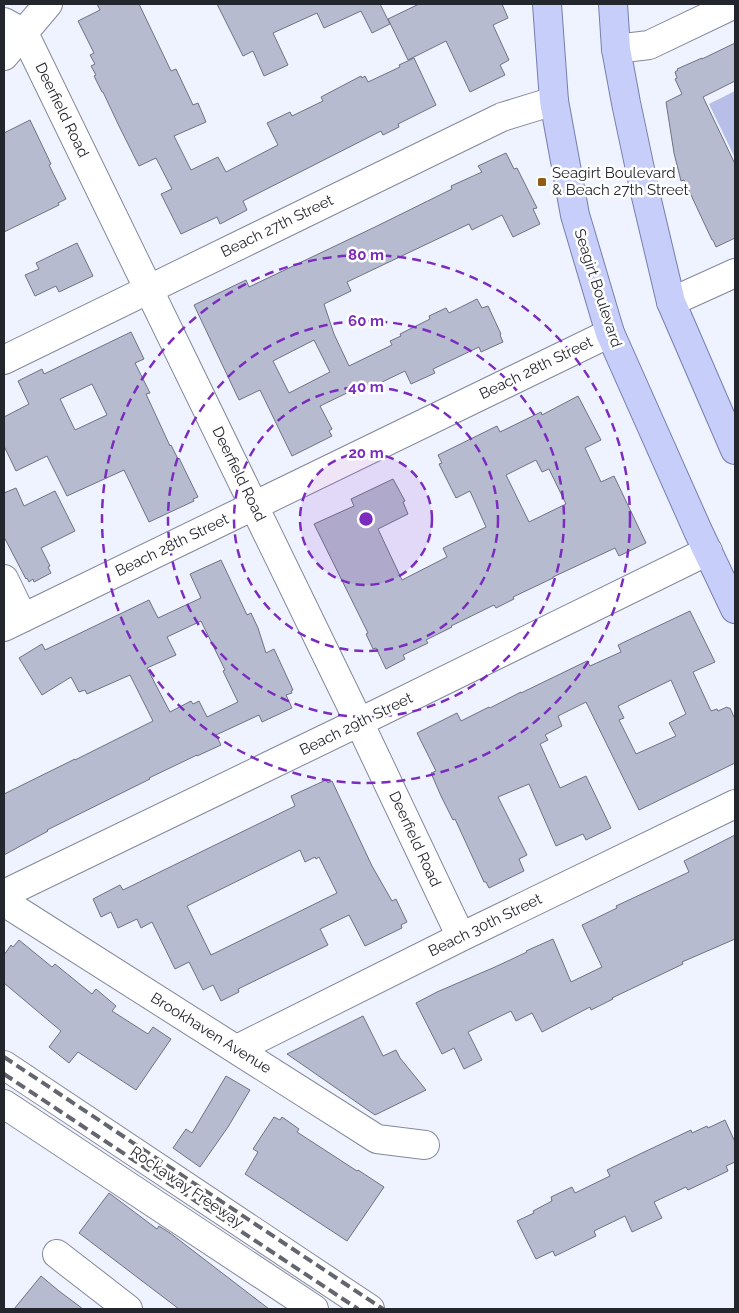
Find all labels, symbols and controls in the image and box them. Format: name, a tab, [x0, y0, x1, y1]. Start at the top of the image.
street label: Deerfield Road	[31, 60, 93, 160]
place label: Seagirt Boulevard & Beach 27th Street	[552, 164, 689, 199]
marker: Seagirt Boulevard & Beach 27th Street	[536, 176, 548, 188]
street label: Beach 27th Street	[218, 191, 336, 261]
street label: Seagirt Boulevard	[570, 226, 626, 350]
text: 80 m	[348, 246, 384, 264]
text: 60 m	[348, 312, 384, 330]
street label: Beach 28th Street	[476, 333, 596, 403]
text: 40 m	[348, 378, 384, 396]
street label: Deerfield Road	[208, 424, 270, 524]
text: 20 m	[348, 444, 384, 462]
street label: Beach 28th Street	[112, 510, 232, 580]
centre of rings	[357, 510, 375, 528]
street label: Beach 29th Street	[297, 689, 415, 759]
street label: Deerfield Road	[385, 788, 445, 890]
street label: Beach 30th Street	[425, 890, 545, 960]
street label: Brookhaven Avenue	[147, 989, 275, 1078]
street label: Rockaway Freeway	[127, 1142, 247, 1232]

